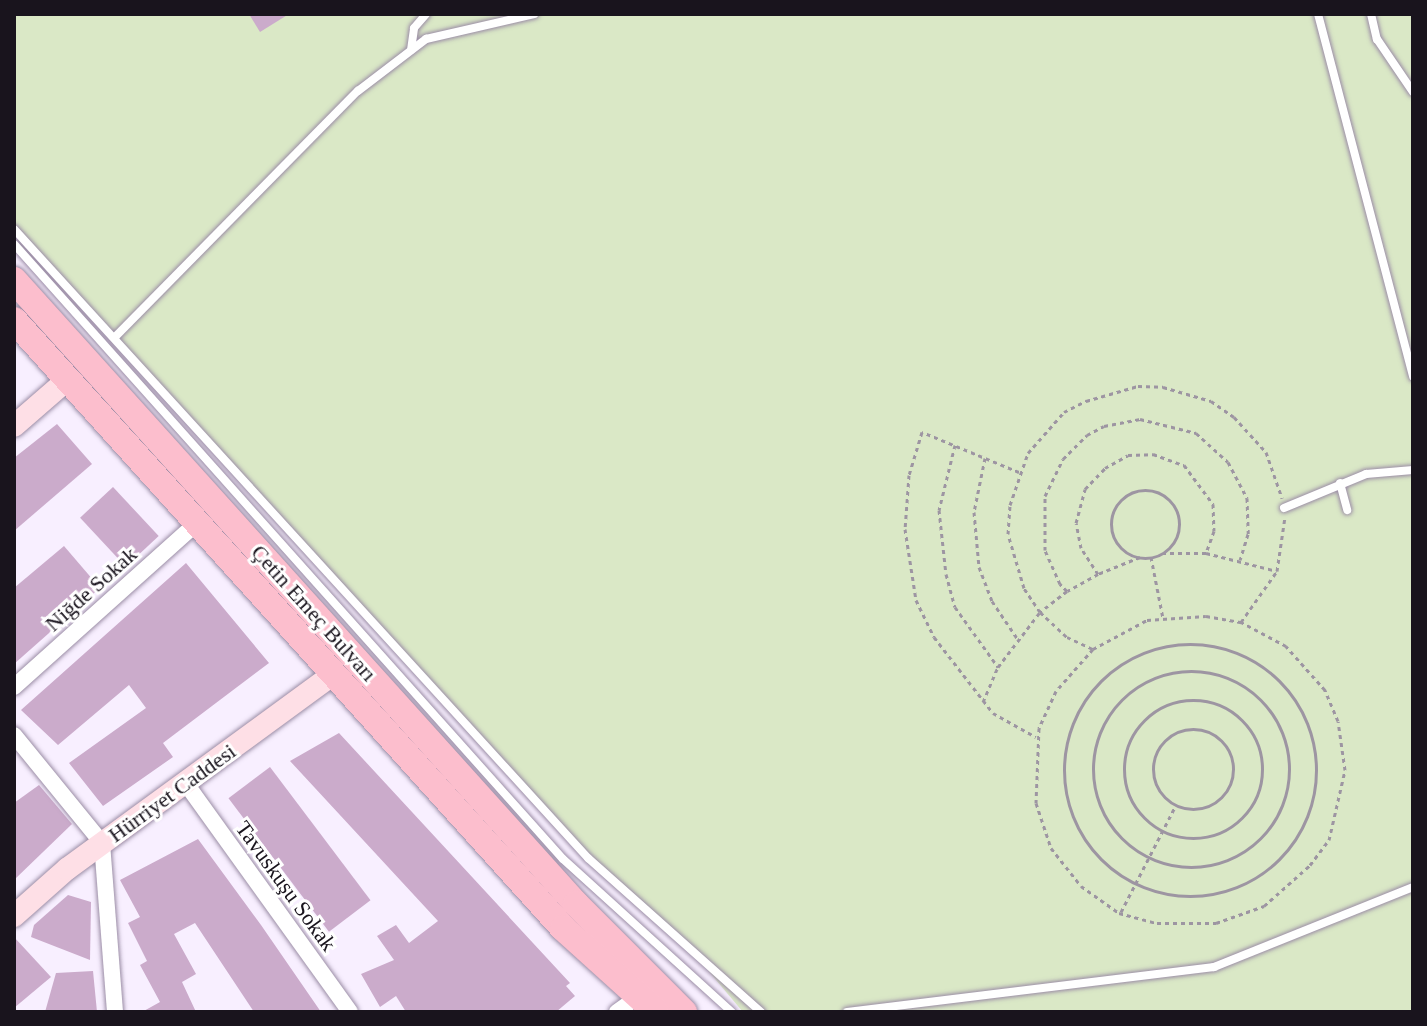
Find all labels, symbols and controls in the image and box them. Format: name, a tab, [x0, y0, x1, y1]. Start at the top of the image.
street label: Çetin Emeç Bulvarı	[246, 539, 382, 687]
street label: Niğde Sokak	[40, 541, 142, 637]
street label: Hürriyet Caddesi	[103, 738, 241, 848]
street label: Tavuskuşu Sokak	[230, 816, 342, 956]

